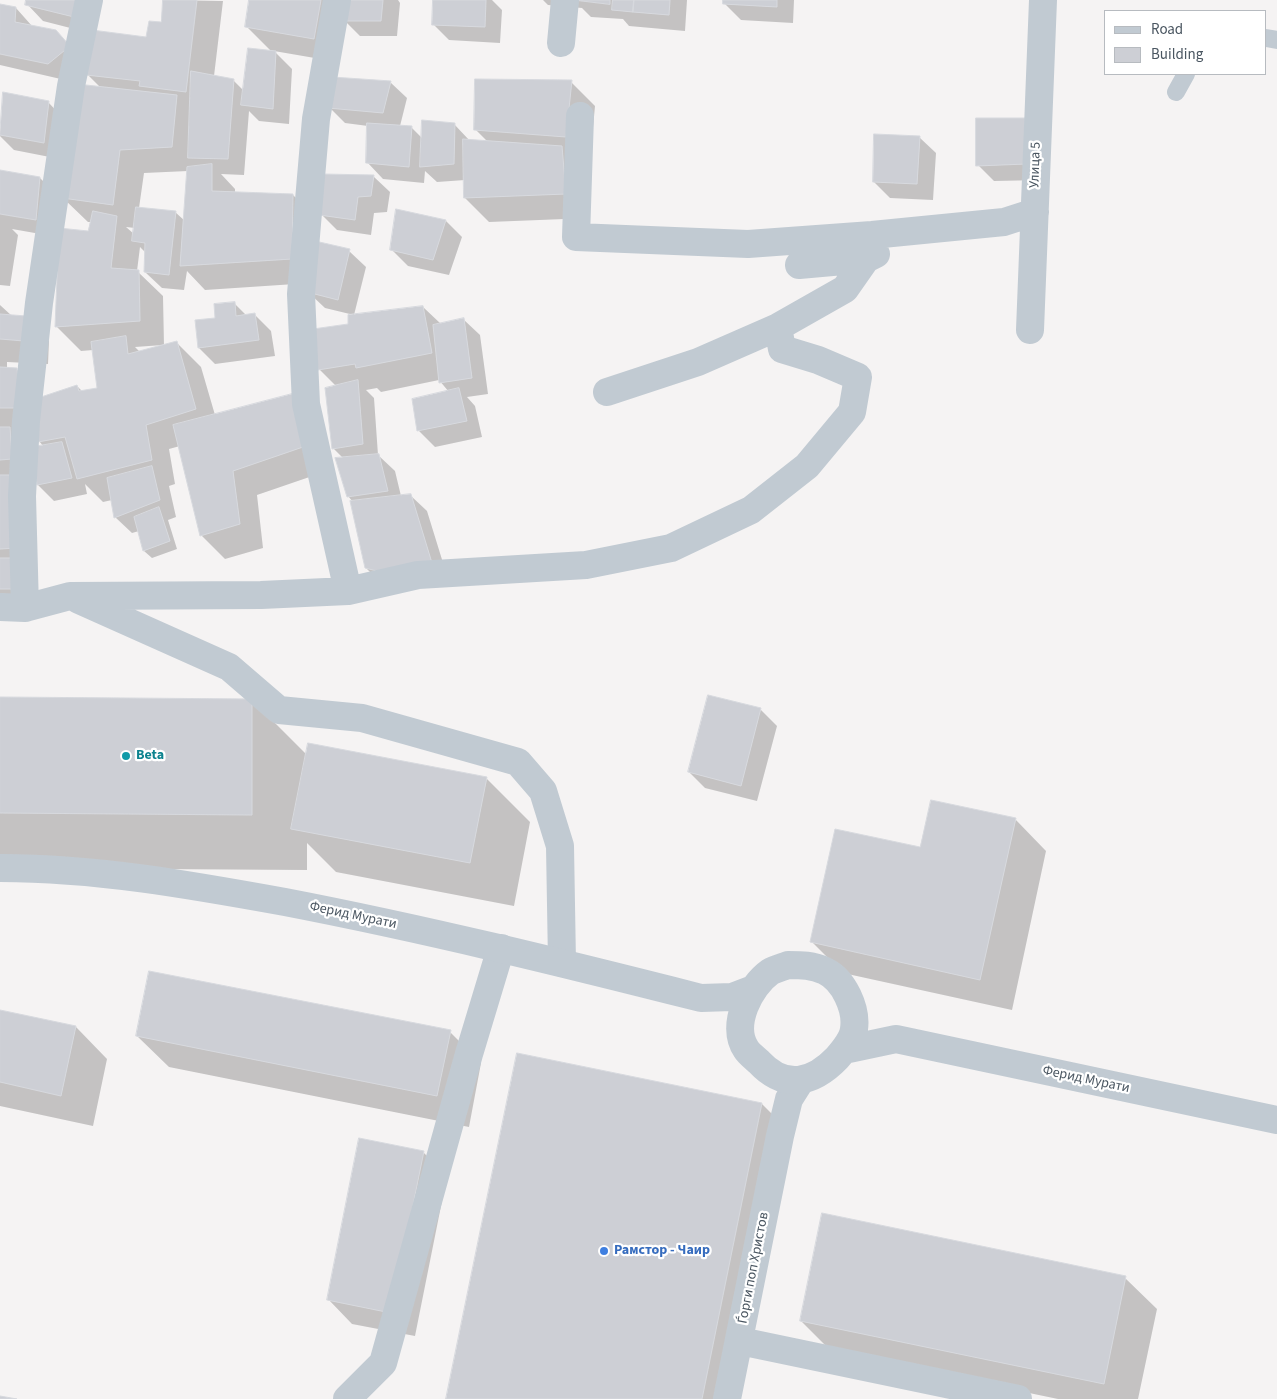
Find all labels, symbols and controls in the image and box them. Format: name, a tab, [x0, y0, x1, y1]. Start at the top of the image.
legend	[1104, 10, 1267, 75]
text: Road	[1151, 19, 1183, 40]
text: Building	[1151, 44, 1203, 65]
street label: Улица 5	[1027, 142, 1045, 188]
place label: Beta	[136, 748, 164, 764]
marker: Beta	[120, 750, 132, 762]
street label: Ферид Мурати	[308, 899, 398, 933]
street label: Ферид Мурати	[1041, 1063, 1131, 1097]
street label: Ѓорги поп Христов	[735, 1211, 773, 1325]
place label: Рамстор - Чаир	[614, 1243, 710, 1259]
marker: Рамстор - Чаир	[598, 1245, 610, 1257]

